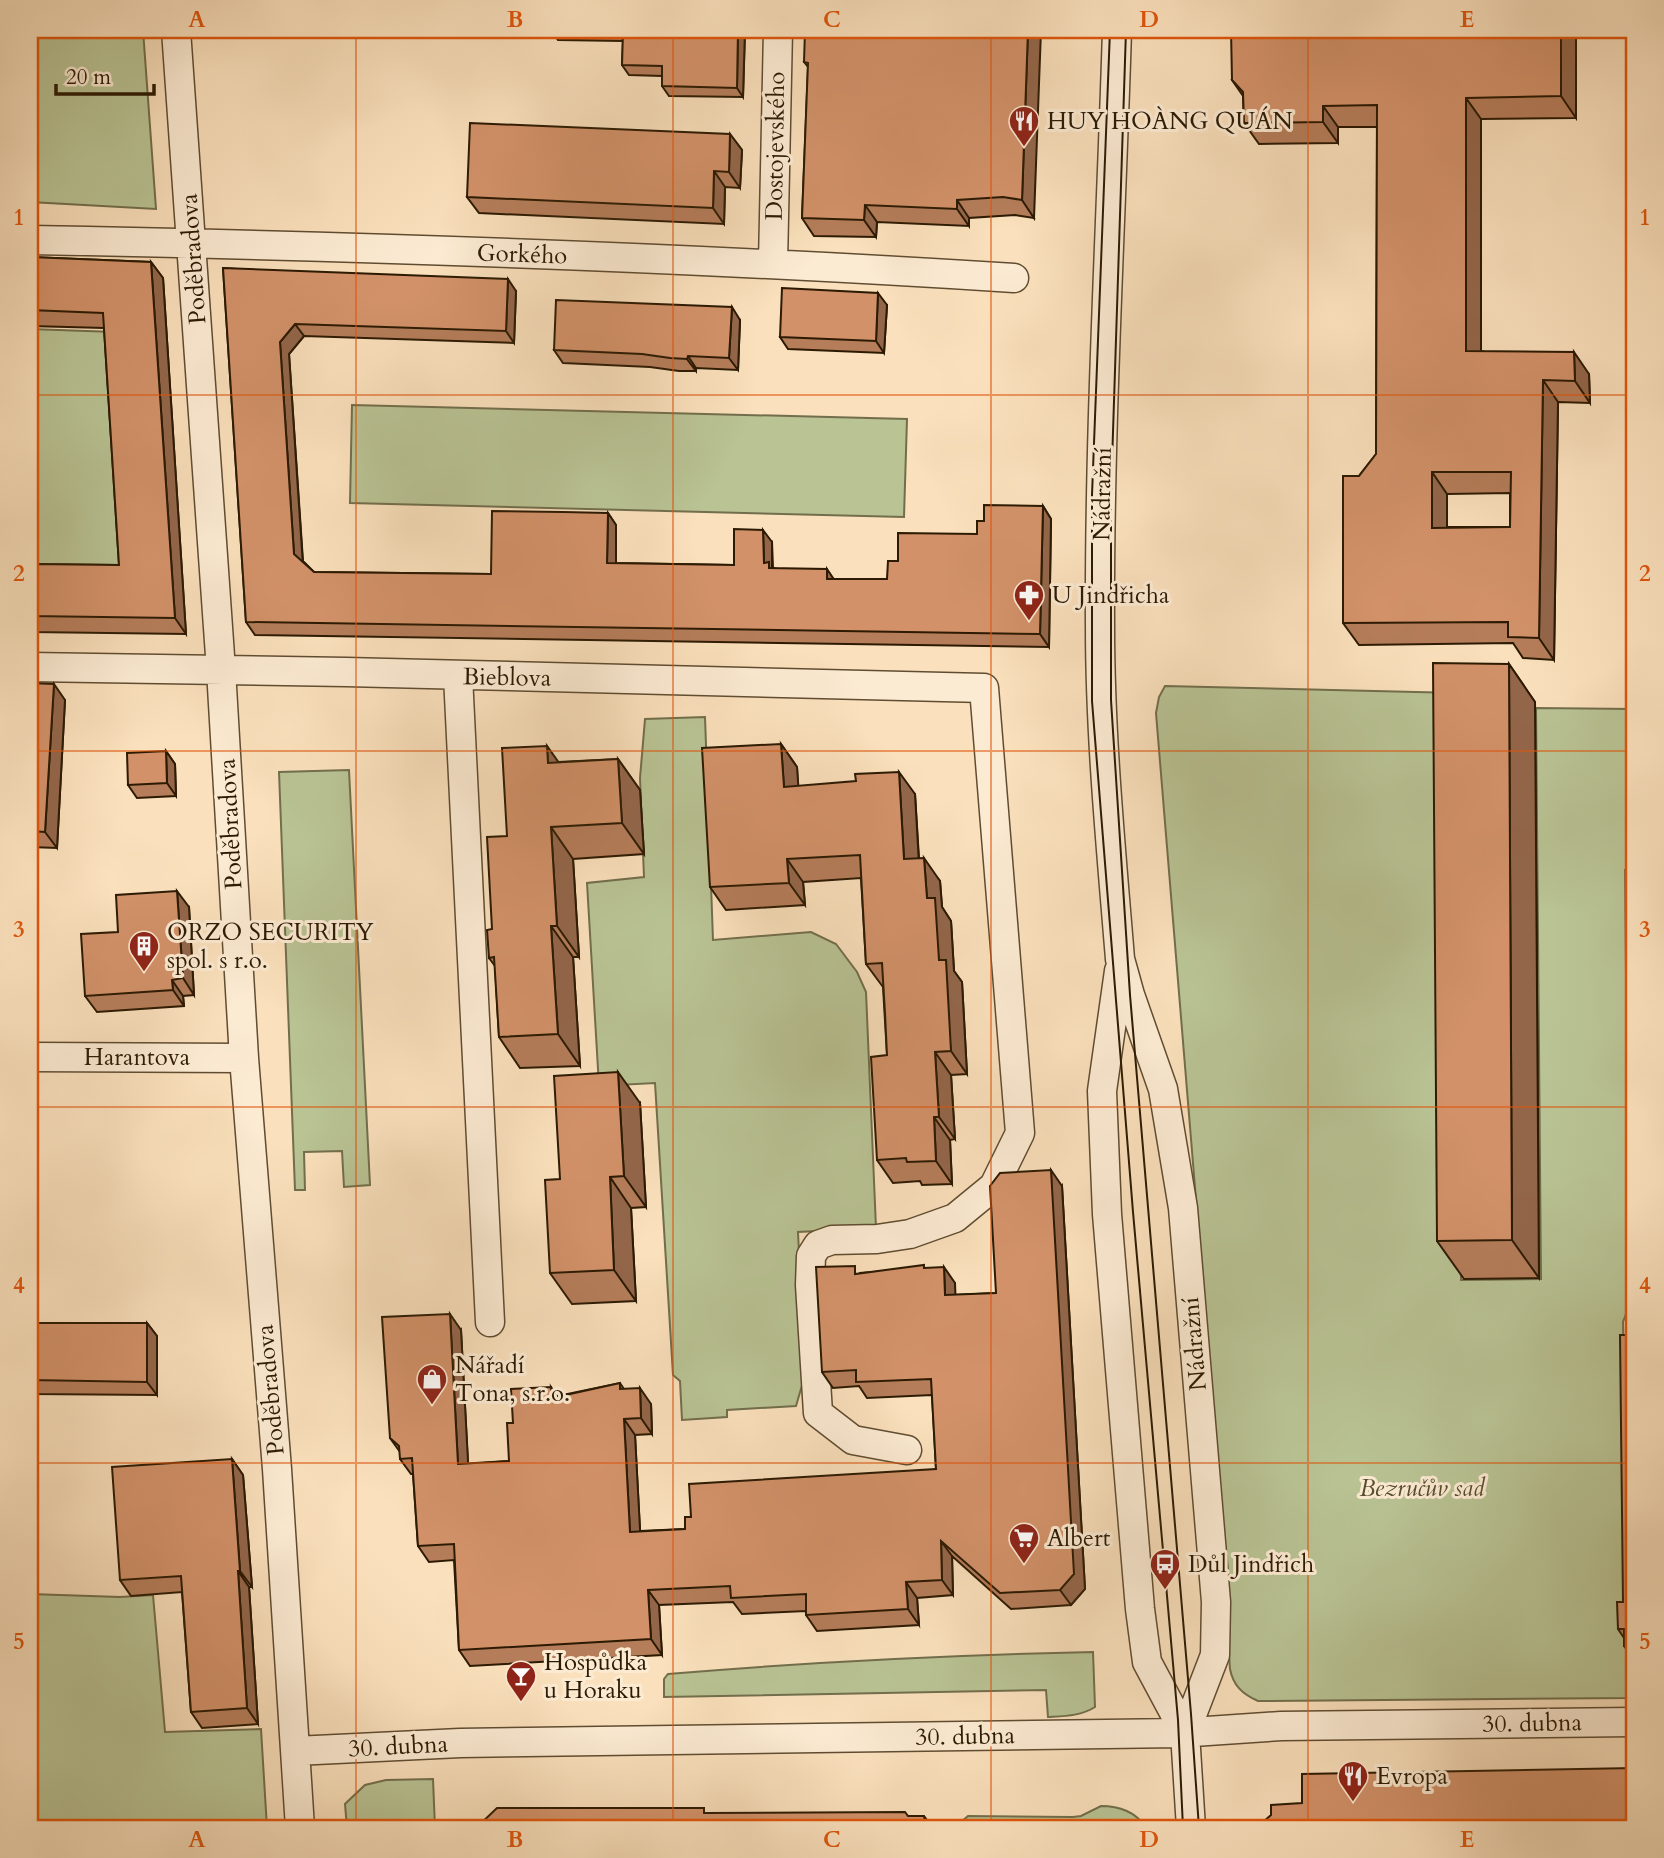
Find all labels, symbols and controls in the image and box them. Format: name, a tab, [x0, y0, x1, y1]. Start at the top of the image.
text: A	[188, 4, 206, 35]
text: B	[507, 4, 523, 35]
text: C	[823, 4, 841, 35]
text: D	[1139, 4, 1159, 35]
text: E	[1460, 4, 1474, 35]
scale bar	[56, 52, 154, 96]
text: 20 m	[66, 63, 111, 92]
street label: Dostojevského	[758, 71, 793, 221]
restaurant icon: HUY HOÀNG QUÁN	[1007, 104, 1041, 148]
place label: HUY HOÀNG QUÁN	[1047, 105, 1293, 138]
street label: Poděbradova	[172, 192, 215, 326]
text: 1	[13, 202, 25, 233]
text: 1	[1639, 202, 1651, 233]
street label: Gorkého	[476, 236, 568, 273]
street label: Nádražní	[1085, 447, 1120, 541]
text: 2	[13, 558, 25, 589]
text: 2	[1639, 558, 1651, 589]
pharmacy icon: U Jindřicha	[1012, 578, 1046, 622]
place label: U Jindřicha	[1052, 579, 1170, 612]
street label: Bieblova	[462, 660, 552, 695]
street label: Poděbradova	[211, 757, 250, 890]
text: 3	[13, 914, 25, 945]
text: 3	[1639, 914, 1651, 945]
place label: ORZO SECURITY spol. s r.o.	[167, 916, 374, 977]
building icon: ORZO SECURITY spol. s r.o.	[127, 929, 161, 973]
street label: Harantova	[84, 1041, 191, 1074]
text: 4	[13, 1270, 25, 1301]
text: 4	[1639, 1270, 1651, 1301]
street label: Nádražní	[1174, 1296, 1215, 1392]
street label: Poděbradova	[248, 1323, 293, 1457]
place label: Nářadí Tona, s.r.o.	[455, 1349, 570, 1410]
shop icon: Nářadí Tona, s.r.o.	[415, 1362, 449, 1406]
park label: Bezručův sad	[1359, 1472, 1486, 1505]
supermarket icon: Albert	[1007, 1521, 1041, 1565]
place label: Albert	[1047, 1522, 1111, 1555]
bus stop icon: Důl Jindřich	[1148, 1547, 1182, 1591]
place label: Důl Jindřich	[1188, 1548, 1314, 1581]
text: 5	[13, 1626, 25, 1657]
text: 5	[1639, 1626, 1651, 1657]
place label: Hospůdka u Horaku	[544, 1646, 648, 1707]
bar icon: Hospůdka u Horaku	[504, 1659, 538, 1703]
street label: 30. dubna	[1482, 1706, 1583, 1741]
street label: 30. dubna	[915, 1719, 1016, 1754]
street label: 30. dubna	[347, 1727, 449, 1766]
restaurant icon: Evropa	[1336, 1759, 1370, 1803]
place label: Evropa	[1376, 1760, 1448, 1793]
text: A	[188, 1824, 206, 1855]
text: B	[507, 1824, 523, 1855]
text: C	[823, 1824, 841, 1855]
text: D	[1139, 1824, 1159, 1855]
text: E	[1460, 1824, 1474, 1855]

